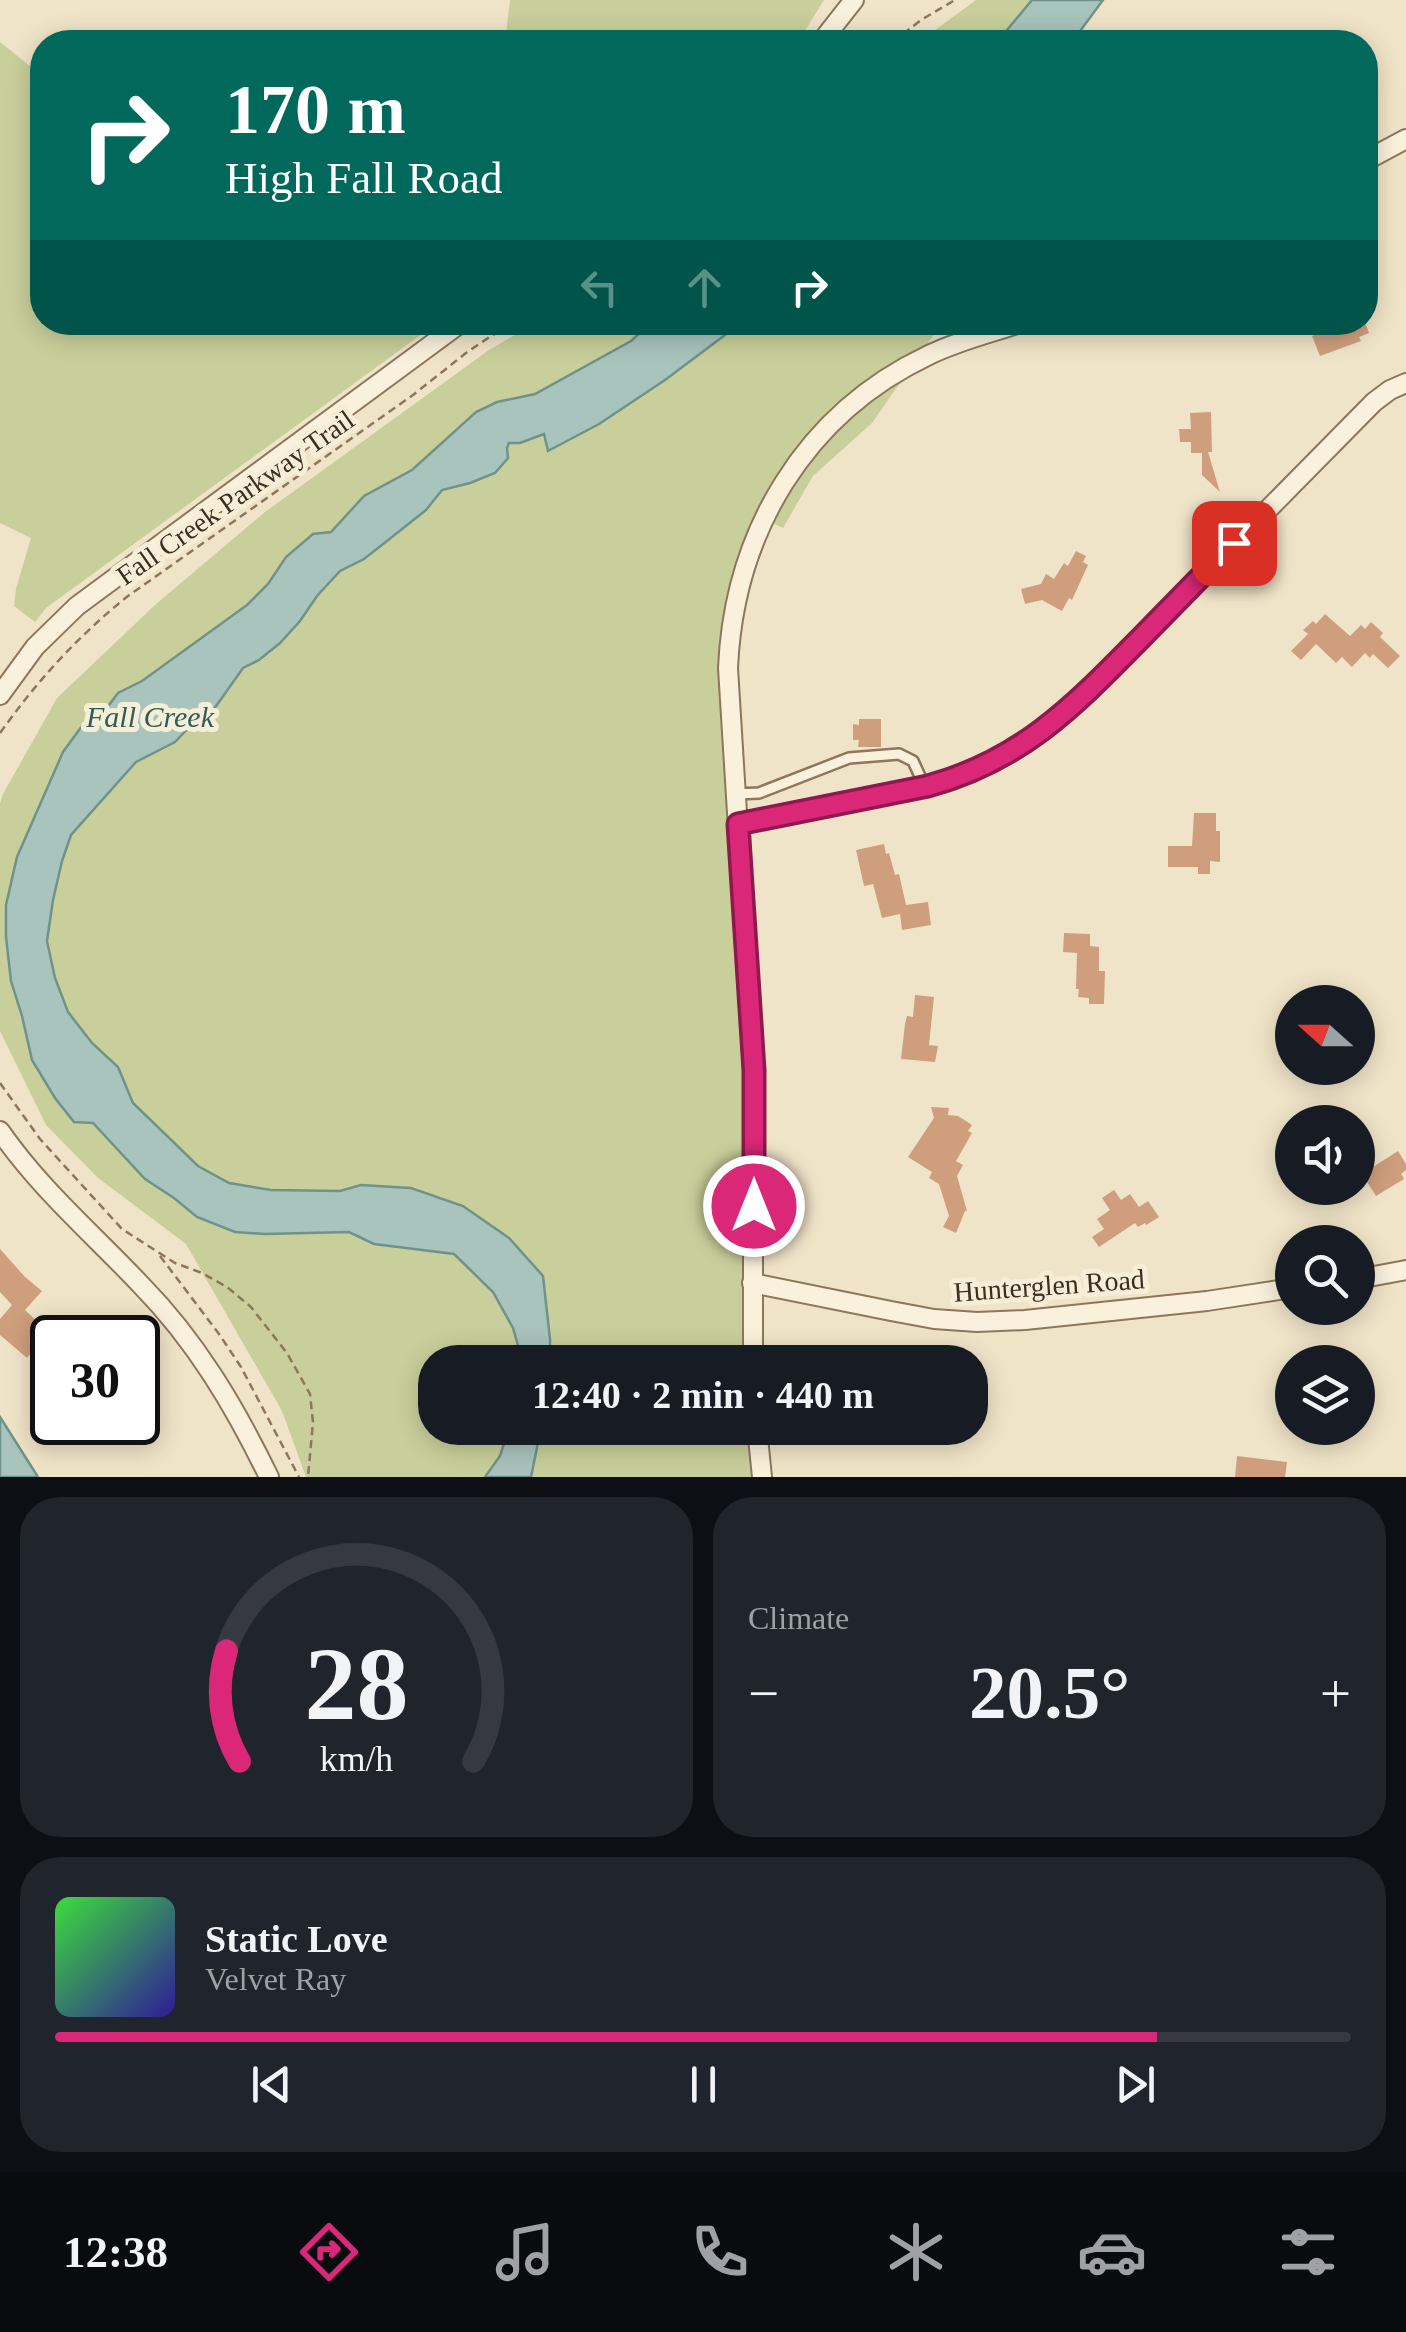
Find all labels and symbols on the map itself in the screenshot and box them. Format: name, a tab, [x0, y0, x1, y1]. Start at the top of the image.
street label: Fall Creek Parkway Trail	[111, 404, 360, 591]
pin	[1192, 501, 1277, 586]
water label: Fall Creek	[85, 700, 215, 733]
north arrow	[1275, 985, 1375, 1085]
position arrow	[702, 1154, 806, 1258]
street label: Hunterglen Road	[952, 1263, 1146, 1308]
speed limit sign: 30	[30, 1315, 160, 1445]

